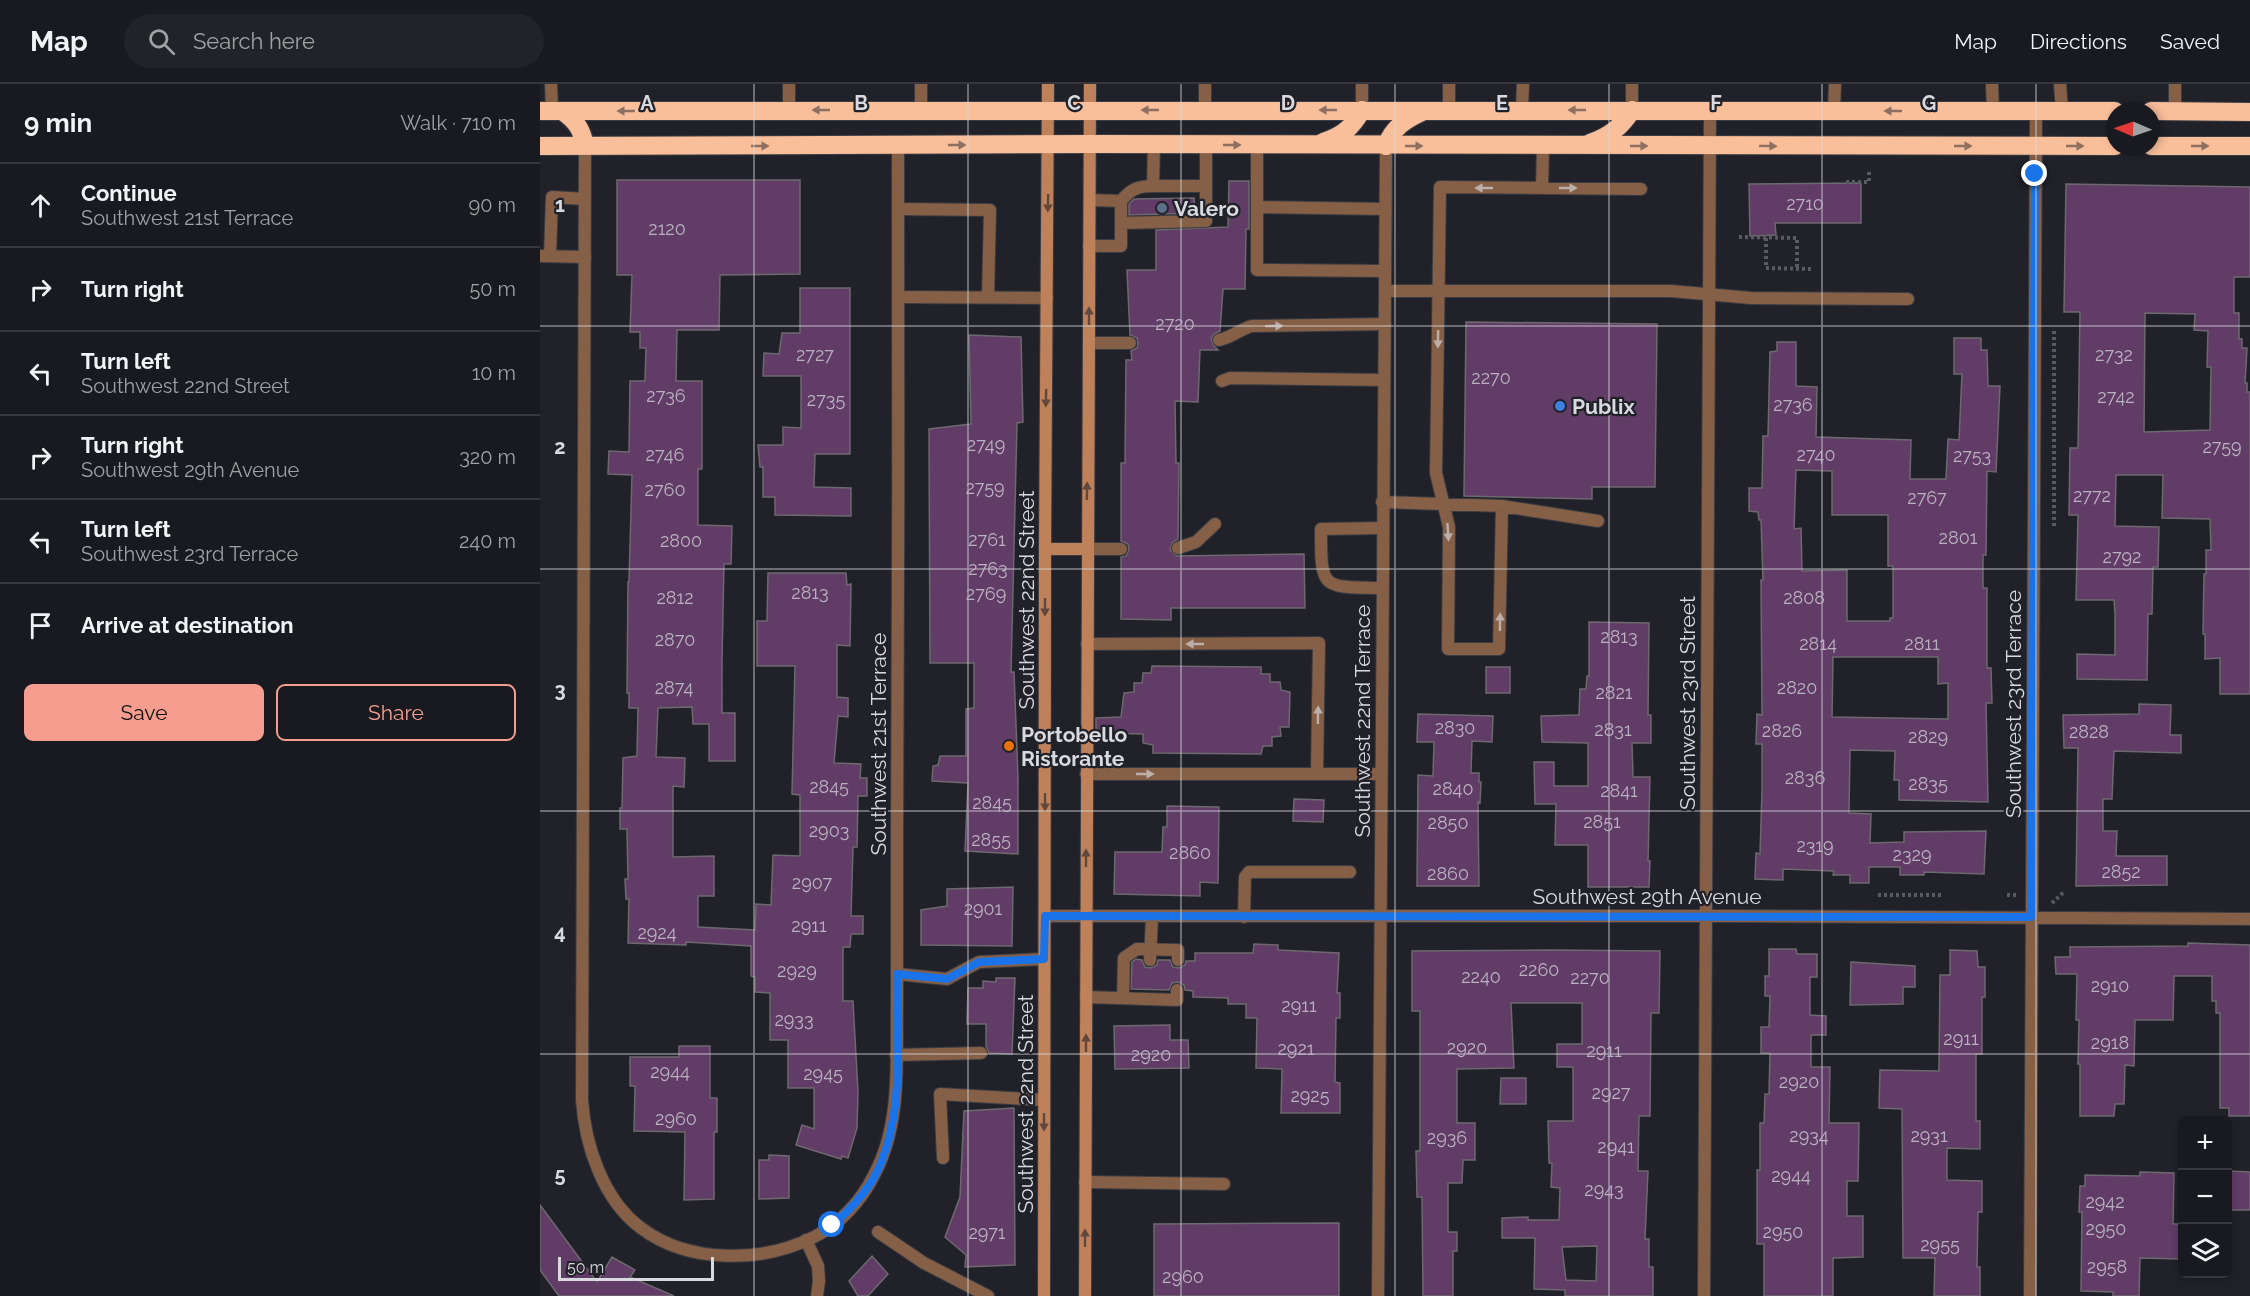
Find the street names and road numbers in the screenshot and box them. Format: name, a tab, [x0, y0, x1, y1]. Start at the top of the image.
street label: Southwest 22nd Street	[1014, 490, 1039, 710]
street label: Southwest 23rd Terrace	[2001, 590, 2026, 818]
street label: Southwest 23rd Street	[1675, 596, 1700, 810]
street label: Southwest 22nd Terrace	[1350, 605, 1375, 837]
street label: Southwest 21st Terrace	[866, 633, 891, 855]
street label: Southwest 29th Avenue	[1532, 884, 1762, 909]
street label: Southwest 22nd Street	[1013, 994, 1038, 1214]

